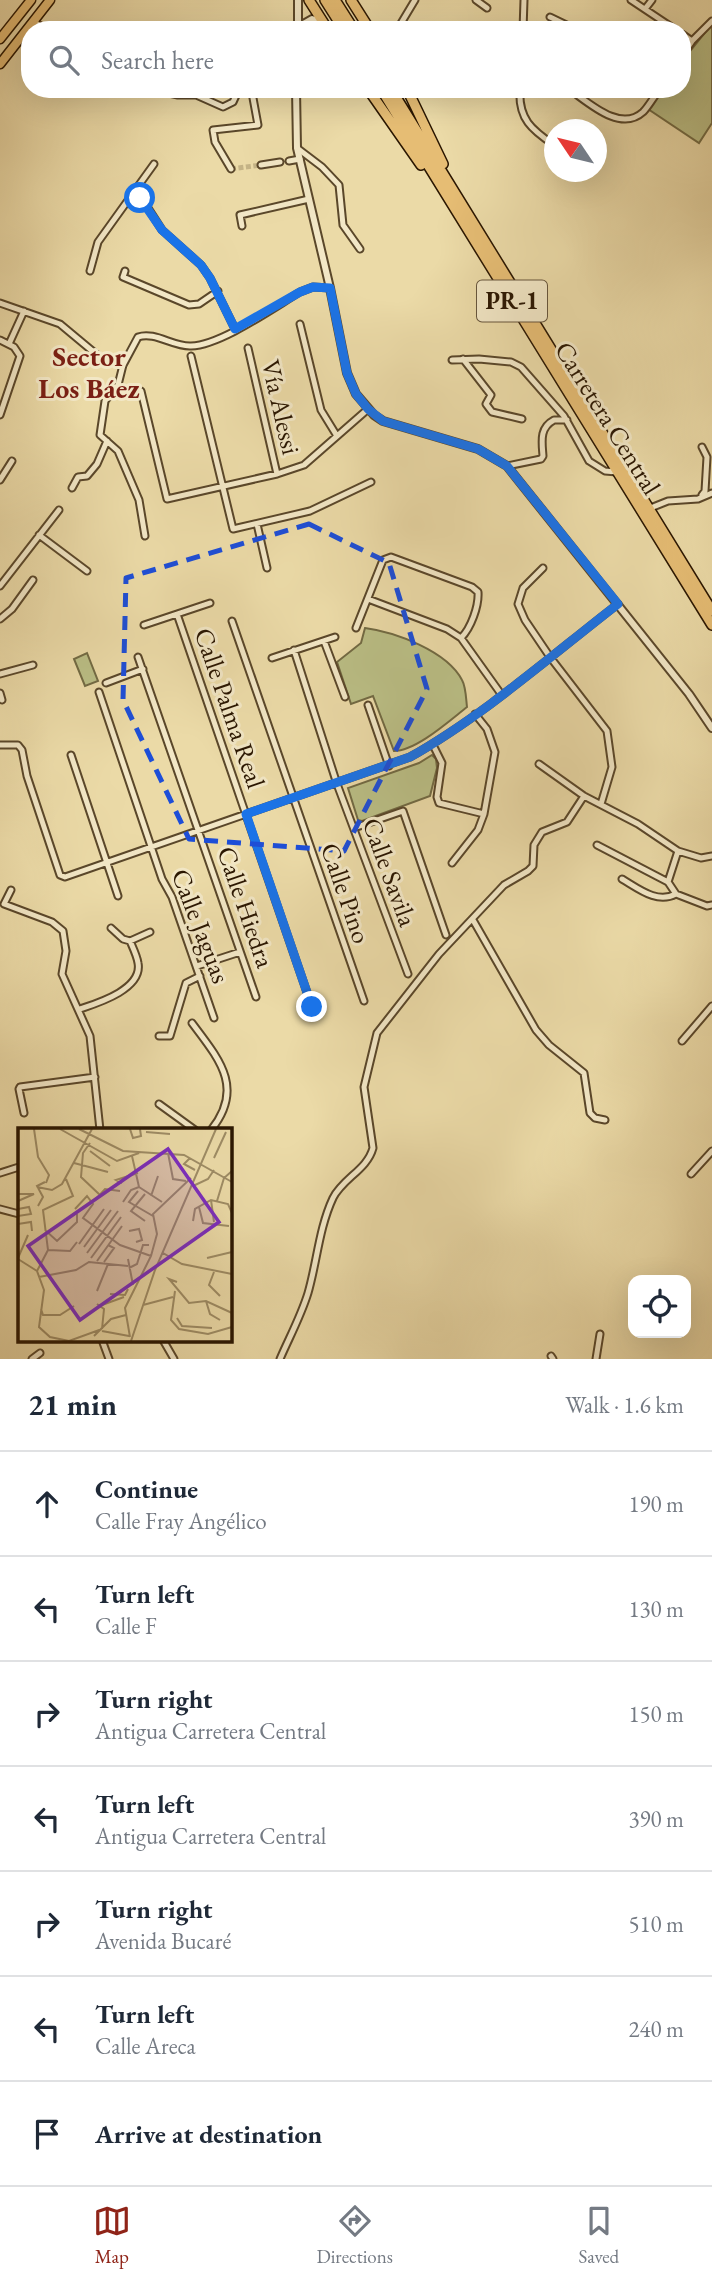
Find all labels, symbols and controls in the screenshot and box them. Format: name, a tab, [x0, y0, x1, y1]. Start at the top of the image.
search box	[21, 21, 691, 98]
icon: search	[45, 41, 83, 79]
text: Search here	[101, 43, 214, 77]
north arrow	[544, 119, 607, 182]
route start	[124, 182, 155, 213]
road number: PR-1	[477, 280, 547, 322]
street label: Carretera Central	[547, 335, 669, 501]
district label: Sector Los Báez	[38, 338, 140, 406]
street label: Vía Alessi	[254, 356, 308, 458]
street label: Calle Palma Real	[187, 623, 273, 793]
street label: Calle Savila	[355, 813, 426, 931]
street label: Calle Pino	[313, 838, 379, 948]
street label: Calle Hiedra	[209, 842, 283, 973]
street label: Calle Jaguas	[164, 864, 238, 988]
route end	[296, 991, 327, 1022]
inset map	[18, 1128, 231, 1342]
map controls	[628, 1275, 691, 1338]
button: locate	[628, 1275, 691, 1338]
text: 21 min	[28, 1385, 117, 1424]
text: Walk · 1.6 km	[565, 1390, 684, 1420]
text: Continue	[95, 1472, 198, 1506]
icon: ahead	[28, 1485, 66, 1523]
text: 190 m	[628, 1489, 684, 1519]
text: Calle Fray Angélico	[95, 1506, 267, 1536]
text: Turn left	[95, 1577, 194, 1611]
icon: left	[28, 1590, 66, 1628]
text: 130 m	[628, 1594, 684, 1624]
text: Calle F	[95, 1611, 157, 1641]
text: Turn right	[95, 1682, 213, 1716]
icon: right	[28, 1695, 66, 1733]
text: 150 m	[628, 1699, 684, 1729]
text: Antigua Carretera Central	[95, 1716, 326, 1746]
text: Turn left	[95, 1787, 194, 1821]
icon: left	[28, 1800, 66, 1838]
text: 390 m	[628, 1804, 684, 1834]
text: Antigua Carretera Central	[95, 1821, 326, 1851]
text: Turn right	[95, 1892, 213, 1926]
icon: right	[28, 1905, 66, 1943]
text: 510 m	[628, 1909, 684, 1939]
text: Avenida Bucaré	[95, 1926, 231, 1956]
text: Turn left	[95, 1997, 194, 2031]
icon: left	[28, 2010, 66, 2048]
text: 240 m	[628, 2014, 684, 2044]
text: Calle Areca	[95, 2031, 196, 2061]
icon: arrive	[28, 2115, 66, 2153]
text: Arrive at destination	[95, 2117, 322, 2151]
tab: Map	[93, 2202, 131, 2269]
tab: Directions	[316, 2202, 393, 2269]
tab: Saved	[578, 2202, 619, 2269]

